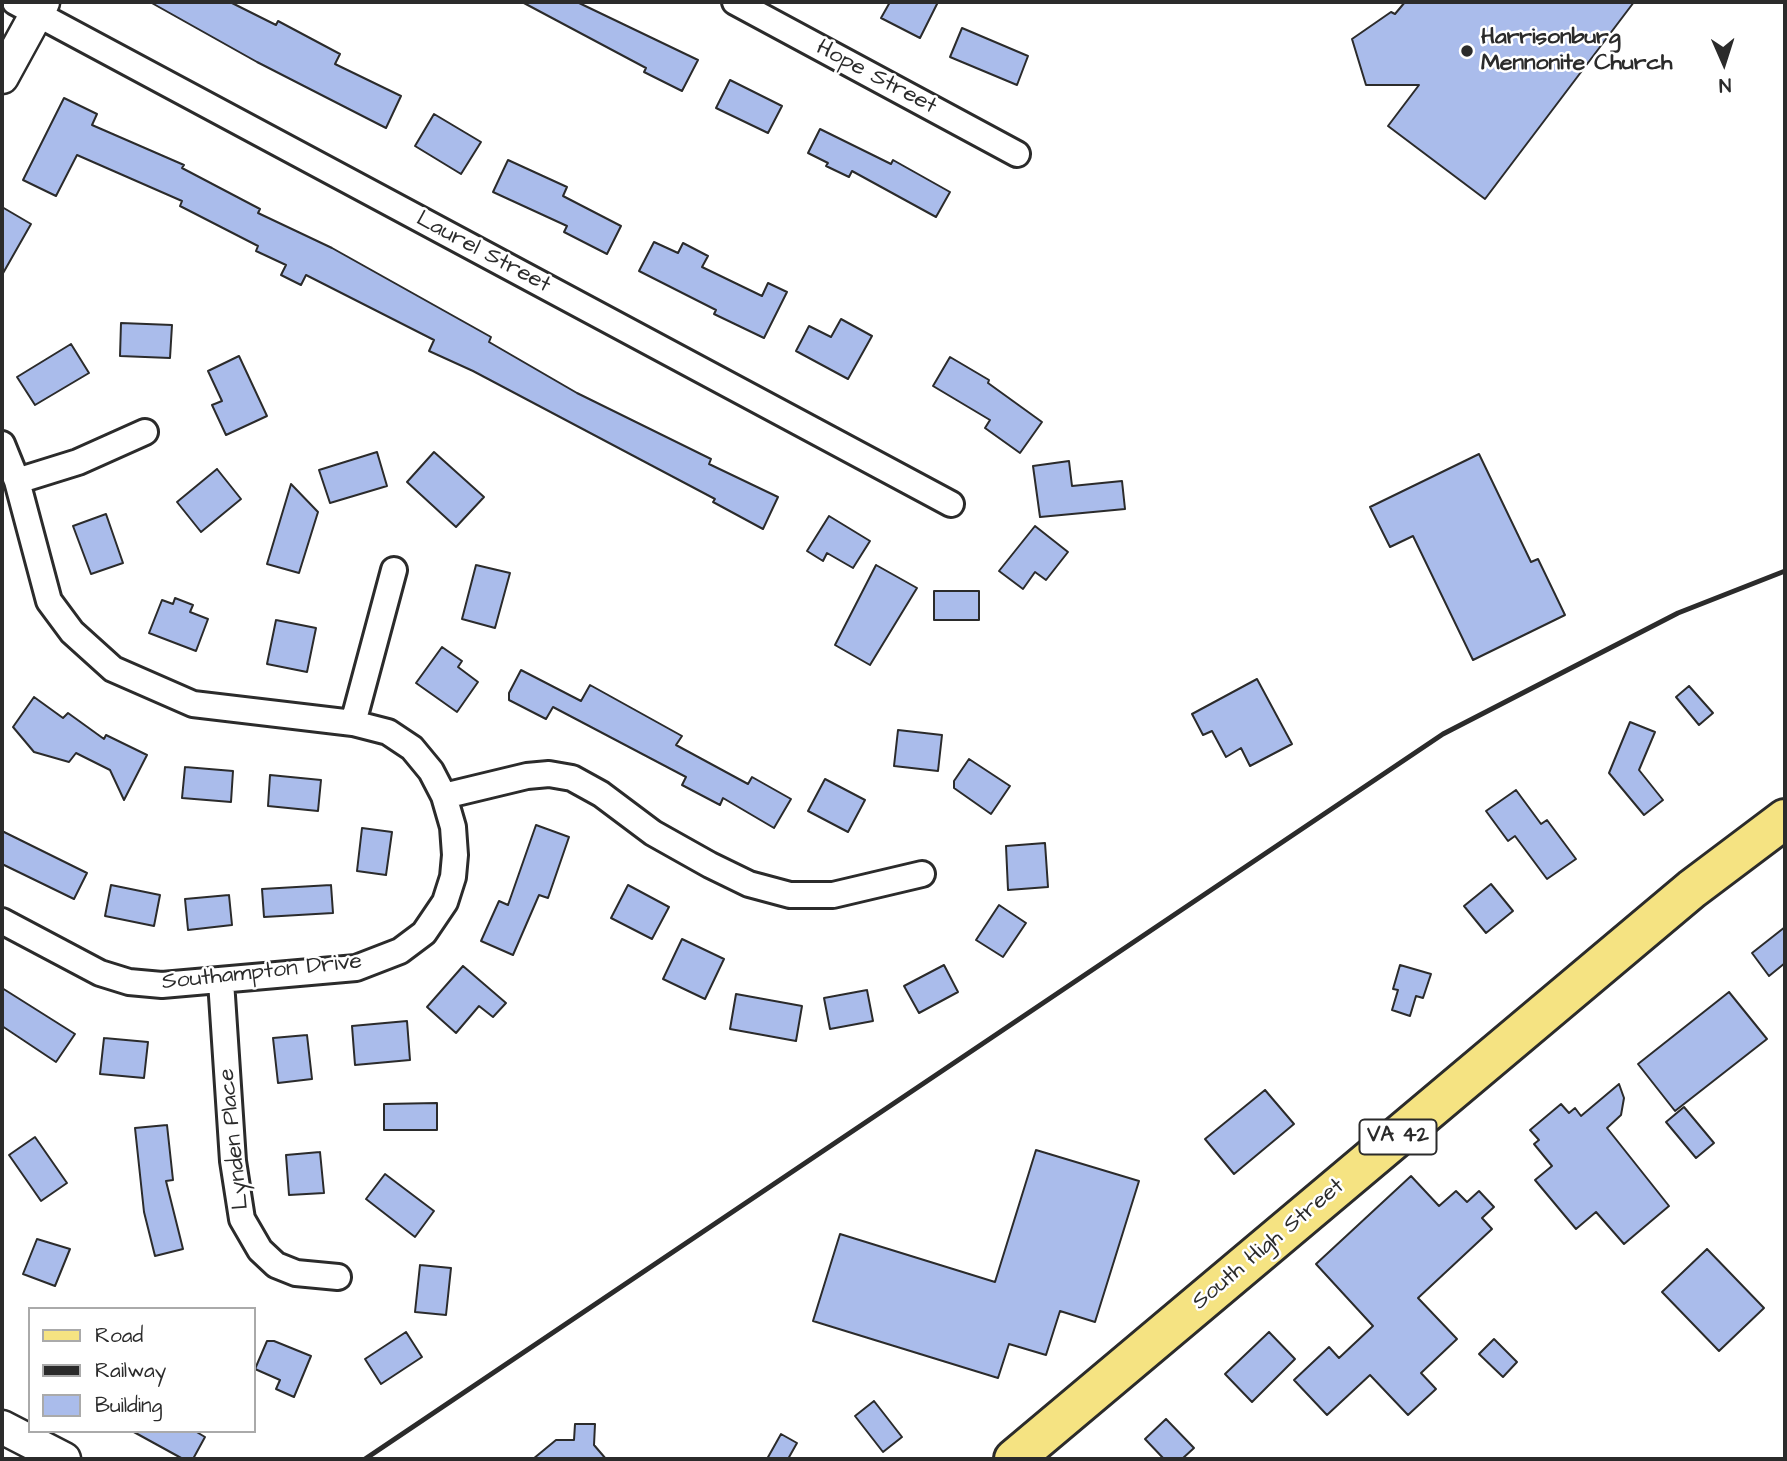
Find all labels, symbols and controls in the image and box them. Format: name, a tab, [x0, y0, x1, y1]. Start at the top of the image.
place label: Harrisonburg Mennonite Church	[1481, 24, 1672, 78]
north arrow	[1689, 28, 1759, 98]
street label: Hope Street	[811, 35, 941, 121]
marker: Harrisonburg Mennonite Church	[1459, 43, 1475, 59]
text: N	[1718, 71, 1732, 98]
street label: Laurel Street	[411, 206, 555, 300]
street label: Southampton Drive	[161, 949, 363, 997]
street label: Lynden Place	[214, 1067, 256, 1211]
road number: VA 42	[1360, 1120, 1436, 1154]
street label: South High Street	[1187, 1173, 1351, 1317]
legend	[28, 1307, 256, 1433]
text: Road	[95, 1321, 143, 1350]
text: Railway	[95, 1356, 166, 1385]
text: Building	[95, 1391, 162, 1420]

